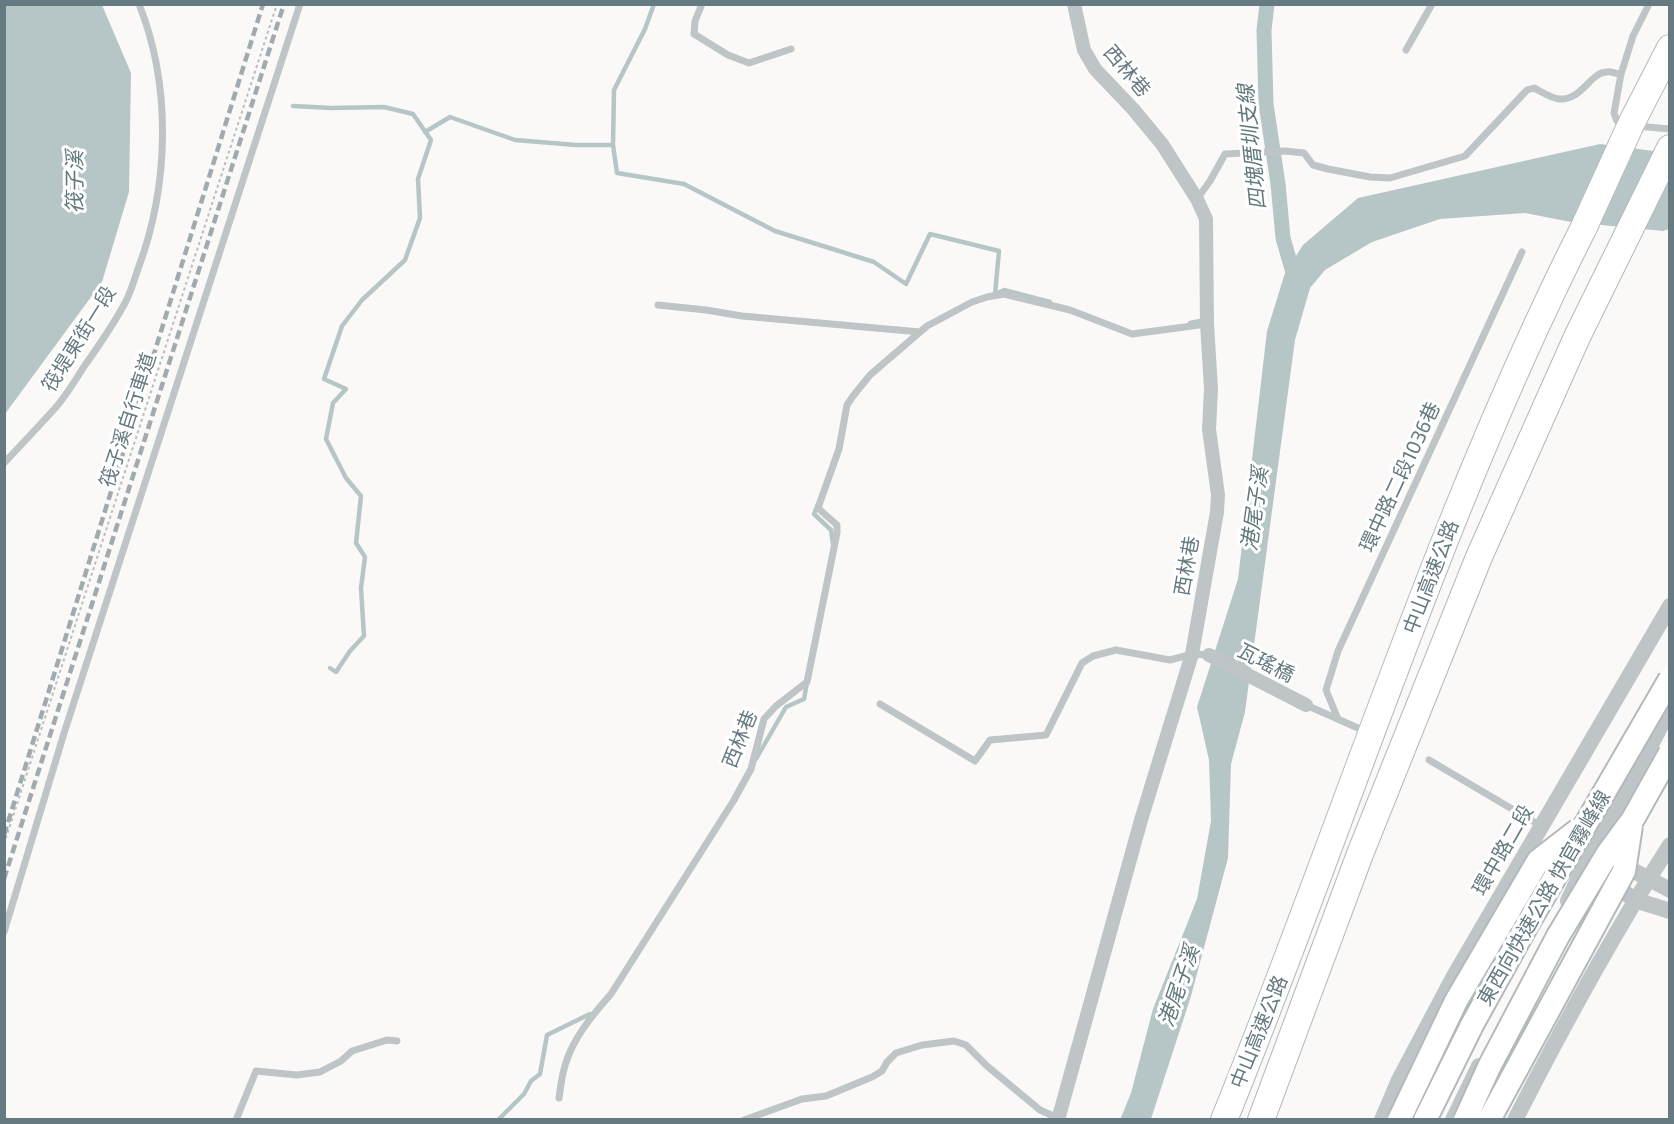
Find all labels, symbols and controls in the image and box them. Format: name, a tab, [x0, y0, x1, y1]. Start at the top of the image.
street label: 西林巷	[1099, 40, 1155, 102]
water label: 四塊厝圳支線	[1233, 83, 1271, 211]
water label: 筏子溪	[62, 151, 88, 213]
street label: 筏堤東街一段	[37, 282, 121, 396]
street label: 筏子溪自行車道	[95, 350, 161, 490]
street label: 環中路二段1036巷	[1355, 398, 1445, 556]
water label: 港尾子溪	[1237, 466, 1273, 552]
street label: 中山高速公路	[1398, 517, 1464, 637]
street label: 西林巷	[1170, 534, 1204, 598]
street label: 瓦瑤橋	[1234, 639, 1298, 687]
street label: 西林巷	[718, 707, 762, 771]
street label: 東西向快速公路 快官霧峰線	[1472, 786, 1616, 1010]
street label: 環中路二段	[1468, 801, 1538, 899]
water label: 港尾子溪	[1153, 942, 1205, 1030]
street label: 中山高速公路	[1225, 972, 1293, 1092]

